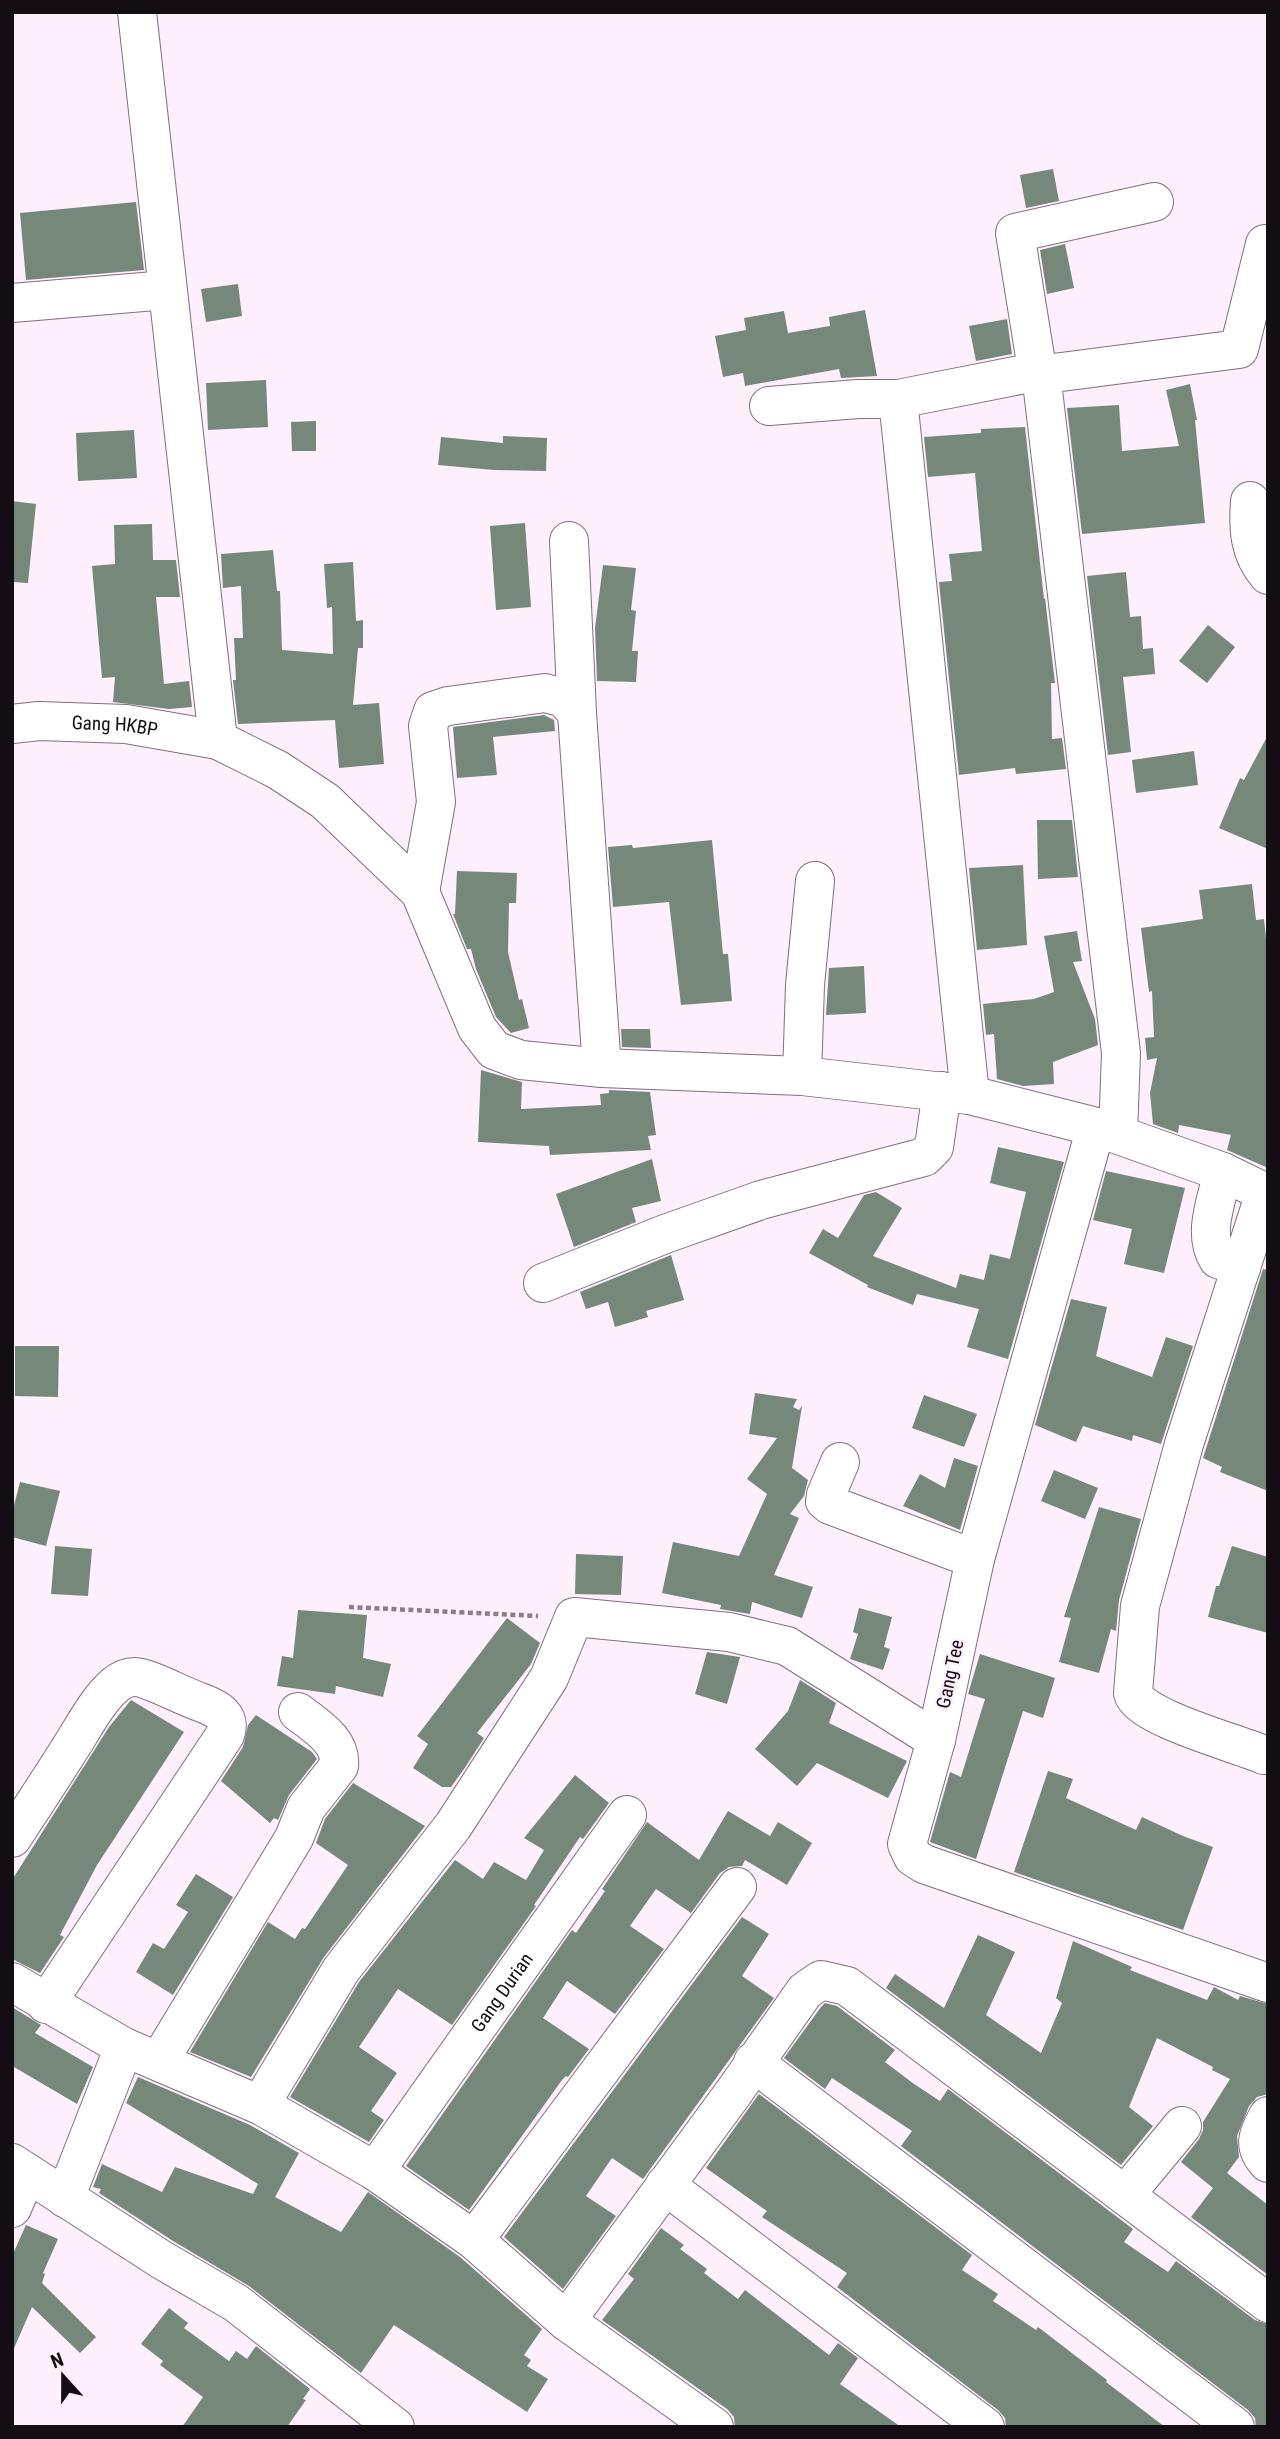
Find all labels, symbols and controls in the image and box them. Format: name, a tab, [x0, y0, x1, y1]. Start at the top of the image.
street label: Gang HKBP	[71, 711, 159, 741]
street label: Gang Tee	[932, 1637, 969, 1710]
street label: Gang Durian	[466, 1948, 537, 2036]
north arrow	[28, 2341, 98, 2411]
text: N	[48, 2348, 67, 2373]

